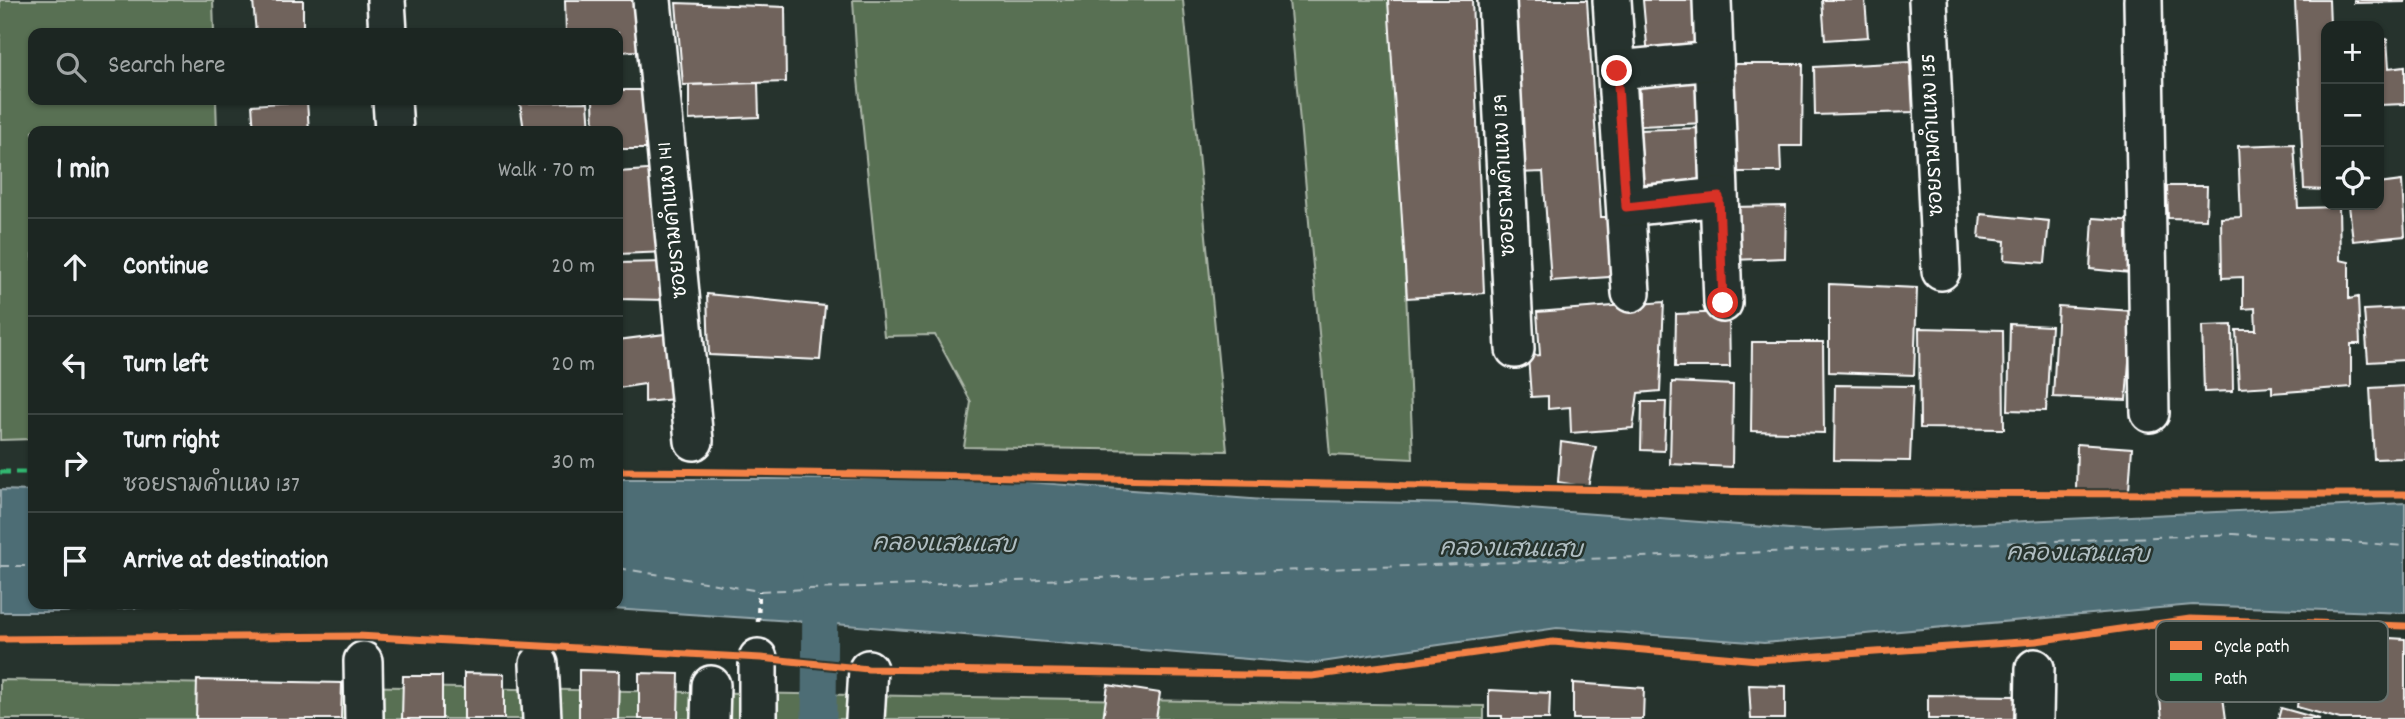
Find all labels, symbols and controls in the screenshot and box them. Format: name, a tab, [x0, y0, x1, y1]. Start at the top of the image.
map controls	[2321, 21, 2384, 210]
button: +	[2321, 21, 2384, 84]
search box	[28, 28, 623, 105]
icon: search	[52, 48, 90, 86]
text: Search here	[108, 48, 226, 85]
street label: ซอยรามคำแหง 135	[1914, 53, 1953, 217]
route end	[1601, 55, 1632, 86]
button: −	[2321, 84, 2384, 147]
street label: ซอยรามคำแหง 139	[1486, 93, 1525, 257]
street label: ซอยรามคำแหง 141	[650, 140, 697, 300]
button: locate	[2321, 147, 2384, 210]
text: 1 min	[56, 150, 109, 193]
text: Walk · 70 m	[498, 155, 595, 188]
icon: ahead	[56, 248, 94, 286]
text: Continue	[123, 249, 208, 286]
text: 20 m	[551, 251, 595, 284]
route start	[1707, 287, 1738, 318]
icon: left	[56, 346, 94, 384]
text: Turn left	[123, 347, 209, 384]
text: 20 m	[551, 349, 595, 382]
text: Turn right	[123, 423, 220, 460]
icon: right	[56, 444, 94, 482]
text: 30 m	[551, 447, 595, 480]
text: ซอยรามคำแหง 137	[123, 470, 300, 503]
water label: คลองแสนแสบ	[872, 528, 1018, 564]
water label: คลองแสนแสบ	[1439, 533, 1585, 569]
water label: คลองแสนแสบ	[2006, 538, 2152, 574]
icon: arrive	[56, 542, 94, 580]
text: Arrive at destination	[123, 543, 328, 580]
legend	[2156, 621, 2388, 702]
text: Cycle path	[2214, 635, 2289, 662]
text: Path	[2214, 667, 2247, 694]

